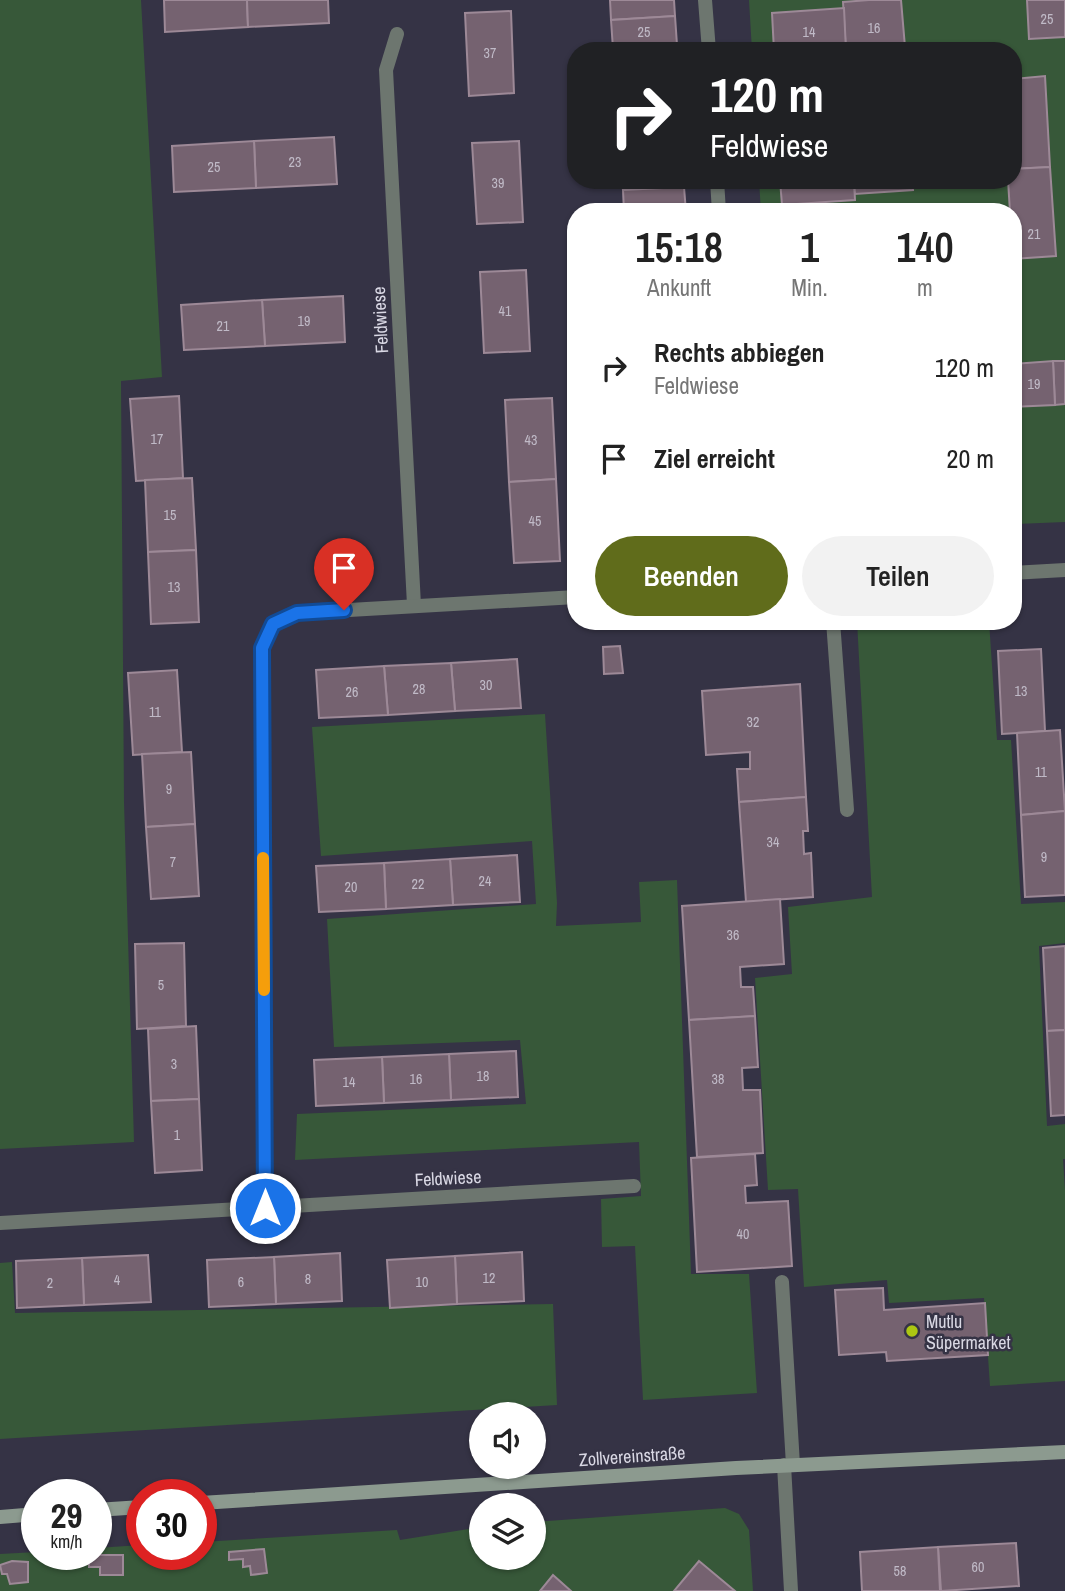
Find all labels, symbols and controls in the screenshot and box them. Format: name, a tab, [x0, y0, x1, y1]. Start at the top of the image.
house number: 25	[1041, 10, 1053, 28]
house number: 16	[868, 19, 880, 37]
house number: 25	[638, 23, 650, 41]
house number: 14	[803, 23, 816, 41]
house number: 37	[484, 44, 496, 62]
text: 120 m	[710, 61, 824, 127]
icon: right	[595, 70, 686, 161]
text: Feldwiese	[710, 124, 828, 167]
house number: 23	[289, 153, 301, 171]
house number: 25	[208, 158, 220, 176]
house number: 39	[492, 174, 504, 192]
text: 15:18	[635, 219, 723, 275]
text: 1	[800, 219, 819, 275]
text: 140	[896, 219, 954, 275]
house number: 21	[1028, 225, 1041, 243]
text: Ankunft	[647, 272, 711, 303]
text: Min.	[791, 272, 828, 303]
text: m	[917, 272, 933, 303]
street label: Feldwiese	[366, 286, 394, 354]
house number: 41	[499, 302, 512, 320]
house number: 19	[298, 312, 310, 330]
house number: 21	[217, 317, 230, 335]
text: Rechts abbiegen	[654, 335, 825, 370]
icon: right	[595, 349, 633, 387]
text: 120 m	[935, 350, 994, 385]
text: Feldwiese	[654, 370, 739, 401]
house number: 19	[1028, 375, 1040, 393]
house number: 17	[151, 430, 163, 448]
house number: 43	[525, 431, 537, 449]
icon: arrive	[595, 440, 633, 478]
text: Ziel erreicht	[654, 441, 775, 476]
text: 20 m	[947, 441, 994, 476]
house number: 15	[164, 506, 176, 524]
house number: 45	[529, 512, 541, 530]
button: Beenden	[595, 536, 788, 616]
button: Teilen	[802, 536, 994, 616]
pin	[314, 538, 374, 610]
icon: arrive	[325, 549, 363, 587]
house number: 13	[168, 578, 180, 596]
house number: 30	[480, 676, 492, 694]
house number: 28	[413, 680, 425, 698]
house number: 13	[1015, 682, 1027, 700]
house number: 26	[346, 683, 358, 701]
house number: 11	[149, 703, 162, 721]
house number: 32	[747, 713, 759, 731]
house number: 11	[1035, 763, 1048, 781]
house number: 9	[166, 780, 172, 798]
house number: 34	[767, 833, 780, 851]
house number: 9	[1041, 848, 1047, 866]
house number: 7	[170, 853, 176, 871]
house number: 24	[479, 872, 492, 890]
house number: 22	[412, 875, 424, 893]
house number: 20	[345, 878, 357, 896]
house number: 36	[727, 926, 739, 944]
house number: 5	[158, 976, 164, 994]
house number: 3	[171, 1055, 177, 1073]
house number: 18	[477, 1067, 489, 1085]
house number: 16	[410, 1070, 422, 1088]
house number: 38	[712, 1070, 724, 1088]
house number: 14	[343, 1073, 356, 1091]
house number: 1	[174, 1126, 181, 1144]
street label: Feldwiese	[414, 1164, 482, 1192]
position arrow	[228, 1171, 302, 1245]
house number: 40	[737, 1225, 749, 1243]
house number: 12	[483, 1269, 495, 1287]
house number: 8	[305, 1270, 311, 1288]
house number: 4	[114, 1271, 121, 1289]
house number: 6	[238, 1273, 244, 1291]
house number: 10	[416, 1273, 428, 1291]
house number: 2	[47, 1274, 53, 1292]
place label: Mutlu Süpermarket	[926, 1309, 1011, 1355]
marker: Mutlu Süpermarket	[904, 1323, 920, 1339]
map controls	[469, 1402, 546, 1570]
button: sound	[469, 1402, 546, 1479]
street label: Zollvereinstraße	[578, 1440, 686, 1472]
speed limit sign: 30	[126, 1479, 217, 1570]
text: 29	[51, 1492, 82, 1539]
button: layers	[469, 1493, 546, 1570]
text: km/h	[51, 1529, 83, 1554]
house number: 60	[972, 1558, 984, 1576]
house number: 58	[894, 1562, 906, 1580]

